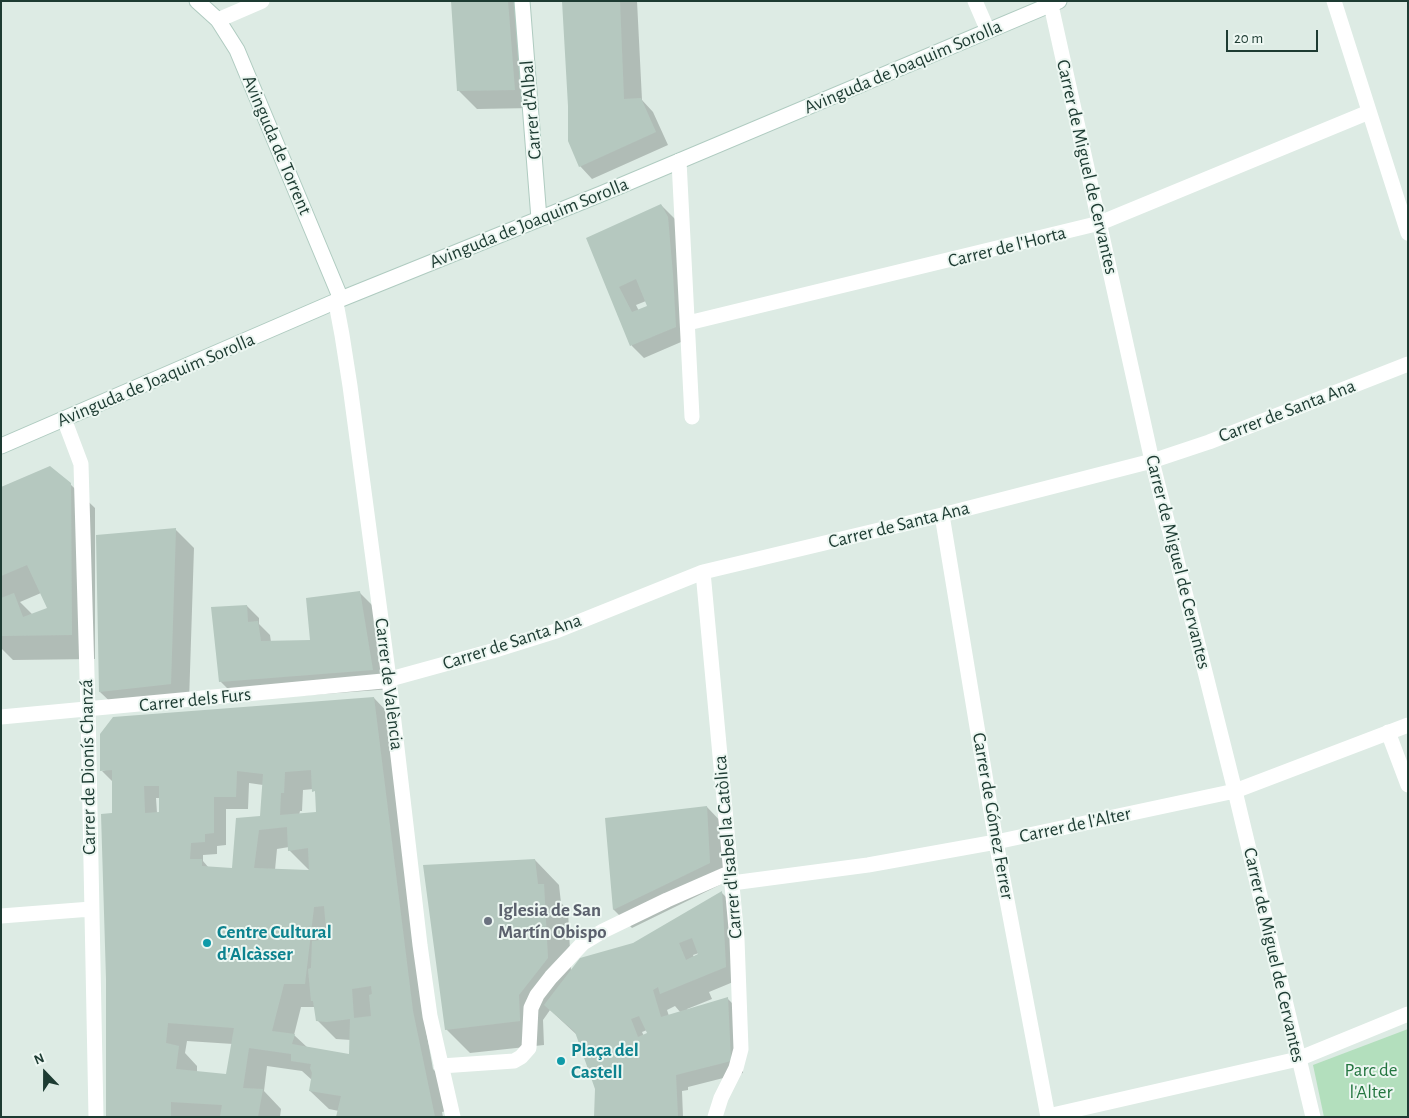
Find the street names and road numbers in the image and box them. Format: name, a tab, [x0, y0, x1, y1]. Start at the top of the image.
street label: Avinguda de Joaquim Sorolla	[801, 15, 1005, 119]
street label: Carrer de Miguel de Cervantes	[1051, 57, 1123, 277]
street label: Carrer d'Albal	[515, 59, 547, 161]
street label: Avinguda de Torrent	[237, 72, 317, 218]
street label: Avinguda de Joaquim Sorolla	[426, 173, 632, 273]
street label: Carrer de l'Horta	[946, 221, 1068, 273]
street label: Avinguda de Joaquim Sorolla	[54, 328, 258, 432]
street label: Carrer de Santa Ana	[1215, 374, 1359, 448]
street label: Carrer de Miguel de Cervantes	[1140, 453, 1216, 671]
street label: Carrer de Santa Ana	[826, 496, 972, 554]
street label: Carrer de Santa Ana	[440, 609, 584, 675]
street label: Carrer de València	[370, 617, 408, 751]
street label: Carrer de Dionís Chanzá	[75, 679, 101, 855]
street label: Carrer dels Furs	[138, 683, 252, 717]
street label: Carrer de Gómez Ferrer	[967, 731, 1019, 901]
street label: Carrer d'Isabel la Catòlica	[709, 754, 747, 940]
street label: Carrer de l'Alter	[1017, 802, 1133, 848]
street label: Carrer de Miguel de Cervantes	[1238, 845, 1310, 1065]

